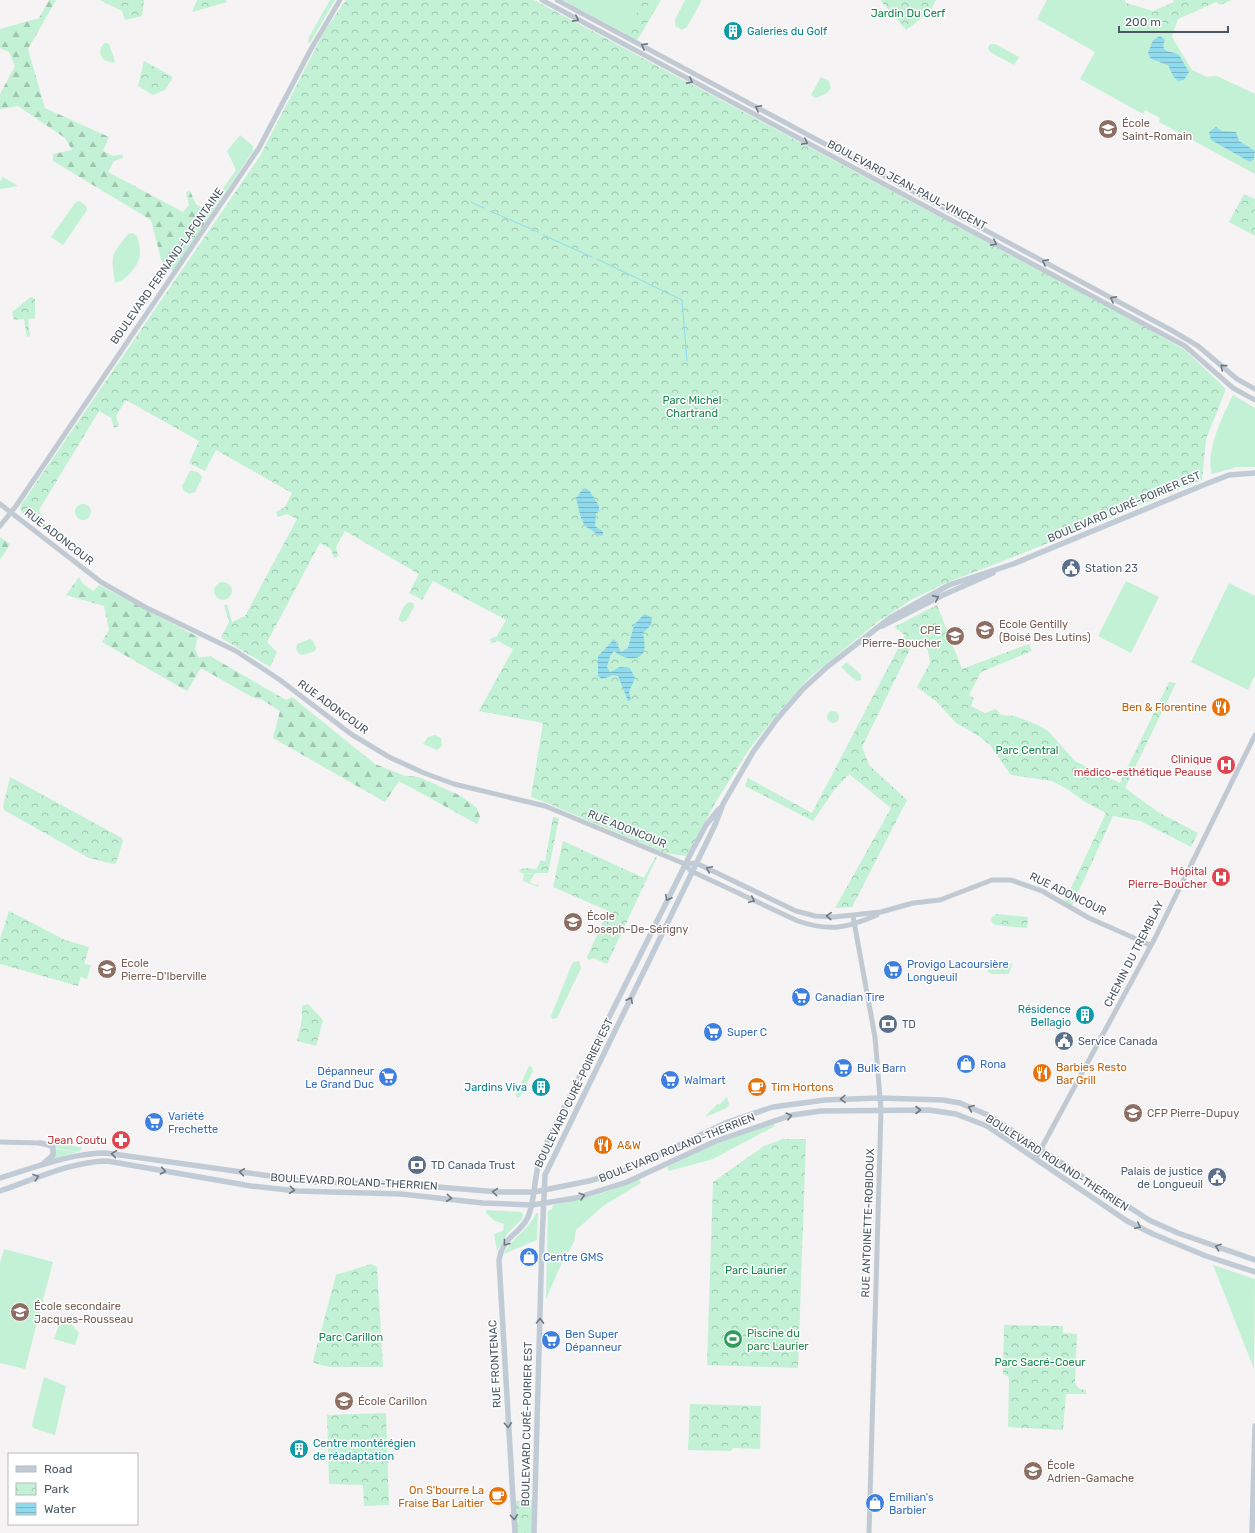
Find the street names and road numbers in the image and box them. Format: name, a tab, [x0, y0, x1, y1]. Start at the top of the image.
street label: BOULEVARD JEAN-PAUL-VINCENT	[825, 137, 989, 233]
street label: BOULEVARD FERNAND-LAFONTAINE	[108, 185, 226, 347]
street label: BOULEVARD CURÉ-POIRIER EST	[1046, 469, 1203, 545]
street label: RUE ADONCOUR	[22, 506, 96, 568]
street label: RUE ADONCOUR	[295, 677, 371, 737]
street label: RUE ADONCOUR	[586, 807, 668, 851]
street label: RUE ADONCOUR	[1028, 870, 1108, 918]
street label: CHEMIN DU TREMBLAY	[1101, 899, 1167, 1009]
street label: BOULEVARD CURÉ-POIRIER EST	[532, 1016, 616, 1170]
street label: BOULEVARD ROLAND-THERRIEN	[597, 1111, 757, 1185]
street label: BOULEVARD ROLAND-THERRIEN	[983, 1112, 1131, 1214]
street label: RUE ANTOINETTE-ROBIDOUX	[859, 1148, 877, 1298]
street label: BOULEVARD ROLAND-THERRIEN	[270, 1171, 438, 1193]
street label: RUE FRONTENAC	[486, 1320, 504, 1408]
street label: BOULEVARD CURÉ-POIRIER EST	[519, 1341, 535, 1507]

